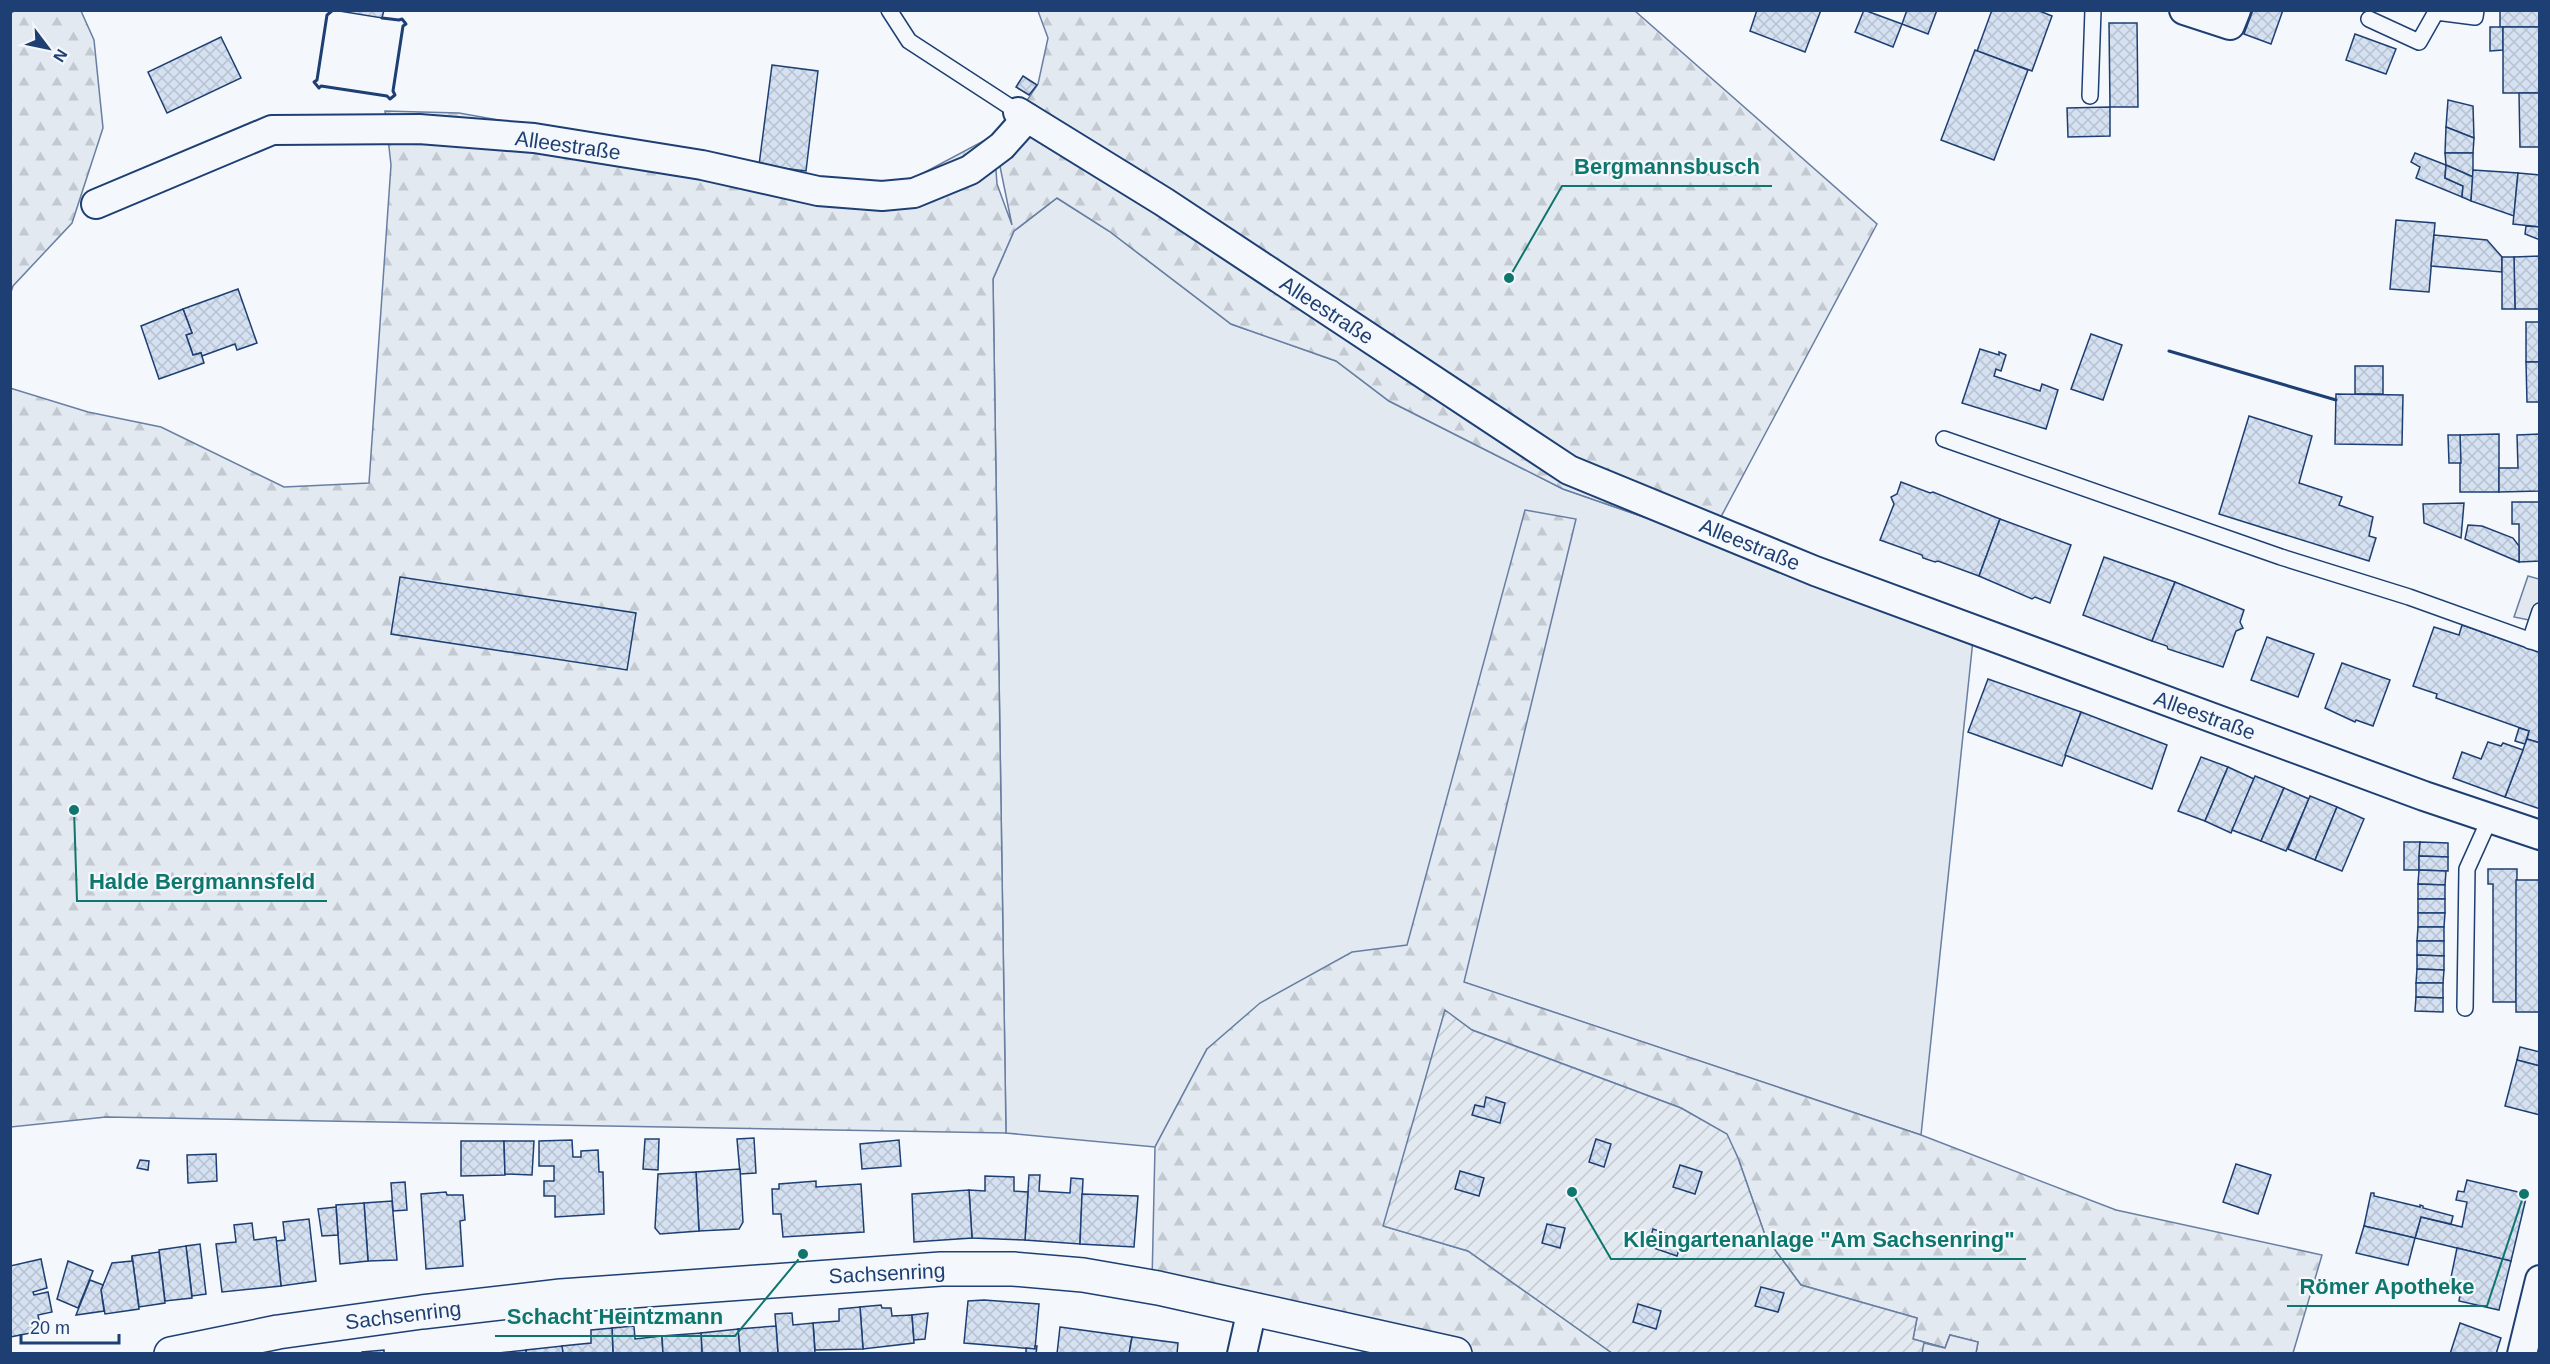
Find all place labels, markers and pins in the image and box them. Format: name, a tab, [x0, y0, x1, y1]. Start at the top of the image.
callout: Bergmannsbusch	[1562, 146, 1772, 186]
callout: Halde Bergmannsfeld	[77, 861, 327, 901]
callout: Kleingartenanlage "Am Sachsenring"	[1611, 1219, 2026, 1259]
callout: Römer Apotheke	[2287, 1266, 2487, 1306]
callout: Schacht Heintzmann	[495, 1296, 735, 1336]

